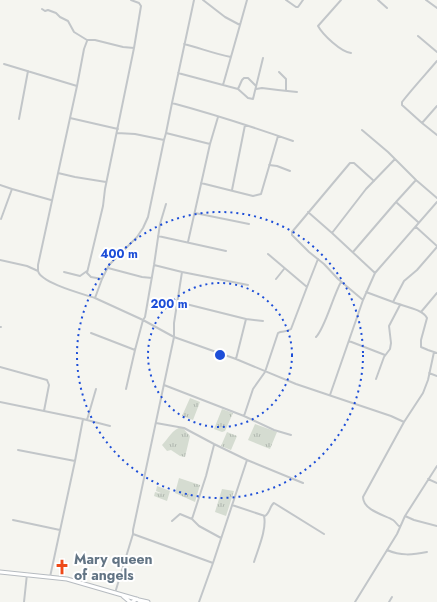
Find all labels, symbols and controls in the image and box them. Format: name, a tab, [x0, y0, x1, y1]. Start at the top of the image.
text: 400 m	[100, 245, 138, 263]
text: 200 m	[150, 295, 188, 313]
centre of rings	[213, 348, 227, 362]
place label: Mary queen of angels	[74, 549, 152, 585]
church icon: Mary queen of angels	[53, 558, 71, 576]

